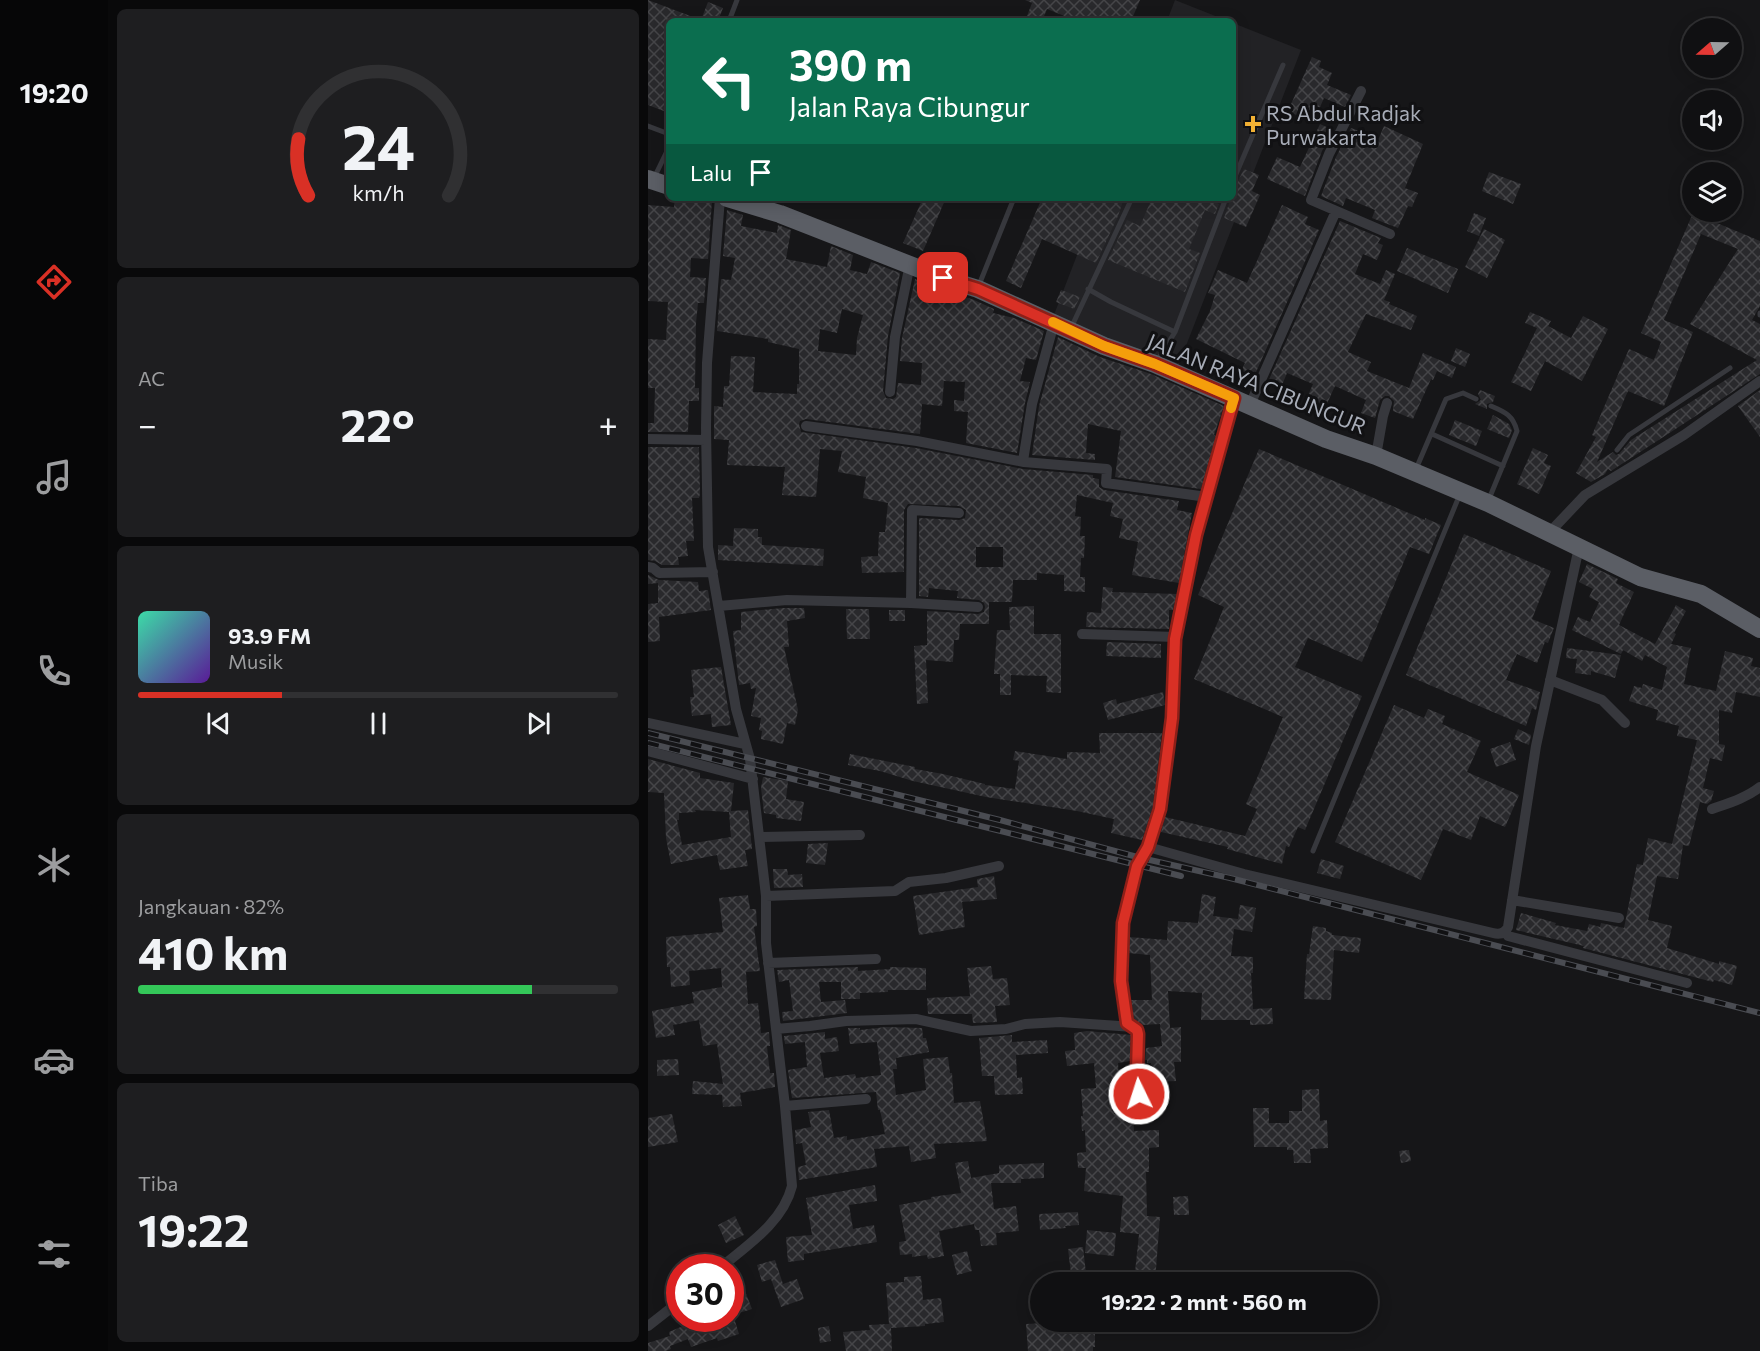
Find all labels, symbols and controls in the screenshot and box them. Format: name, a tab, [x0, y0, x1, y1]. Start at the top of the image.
north arrow	[1682, 18, 1742, 78]
map controls	[1682, 18, 1742, 222]
text: 390 m	[789, 38, 912, 90]
icon: left	[690, 42, 768, 120]
text: 19:20	[19, 76, 89, 109]
text: Jalan Raya Cibungur	[789, 90, 1030, 123]
button: sound	[1682, 90, 1742, 150]
place label: RS Abdul Radjak Purwakarta	[1266, 100, 1421, 149]
text: 24	[342, 107, 414, 183]
marker: RS Abdul Radjak Purwakarta	[1244, 115, 1262, 133]
icon: arrive	[744, 156, 777, 189]
text: Lalu	[690, 159, 732, 186]
button: layers	[1682, 162, 1742, 222]
text: km/h	[352, 179, 404, 205]
pin	[917, 252, 968, 303]
icon: directions	[33, 261, 75, 303]
icon: arrive	[926, 261, 959, 294]
street label: JALAN RAYA CIBUNGUR	[1144, 328, 1370, 438]
text: AC	[138, 366, 165, 390]
text: 22°	[341, 396, 415, 451]
text: −	[138, 403, 157, 444]
text: +	[599, 403, 618, 444]
icon: music	[33, 456, 75, 498]
text: 93.9 FM	[228, 622, 311, 649]
text: Musik	[228, 649, 283, 673]
icon: phone	[33, 650, 75, 692]
icon: previous	[202, 707, 235, 740]
icon: pause	[362, 707, 395, 740]
icon: next	[522, 707, 555, 740]
icon: climate	[33, 844, 75, 886]
text: Jangkauan · 82%	[138, 894, 284, 918]
text: 410 km	[138, 924, 288, 979]
icon: car	[33, 1039, 75, 1081]
position arrow	[1107, 1062, 1171, 1126]
text: Tiba	[138, 1171, 178, 1195]
text: 19:22	[138, 1201, 249, 1256]
icon: filters	[33, 1233, 75, 1275]
speed limit sign: 30	[666, 1254, 744, 1332]
text: 19:22 · 2 mnt · 560 m	[1101, 1288, 1307, 1315]

